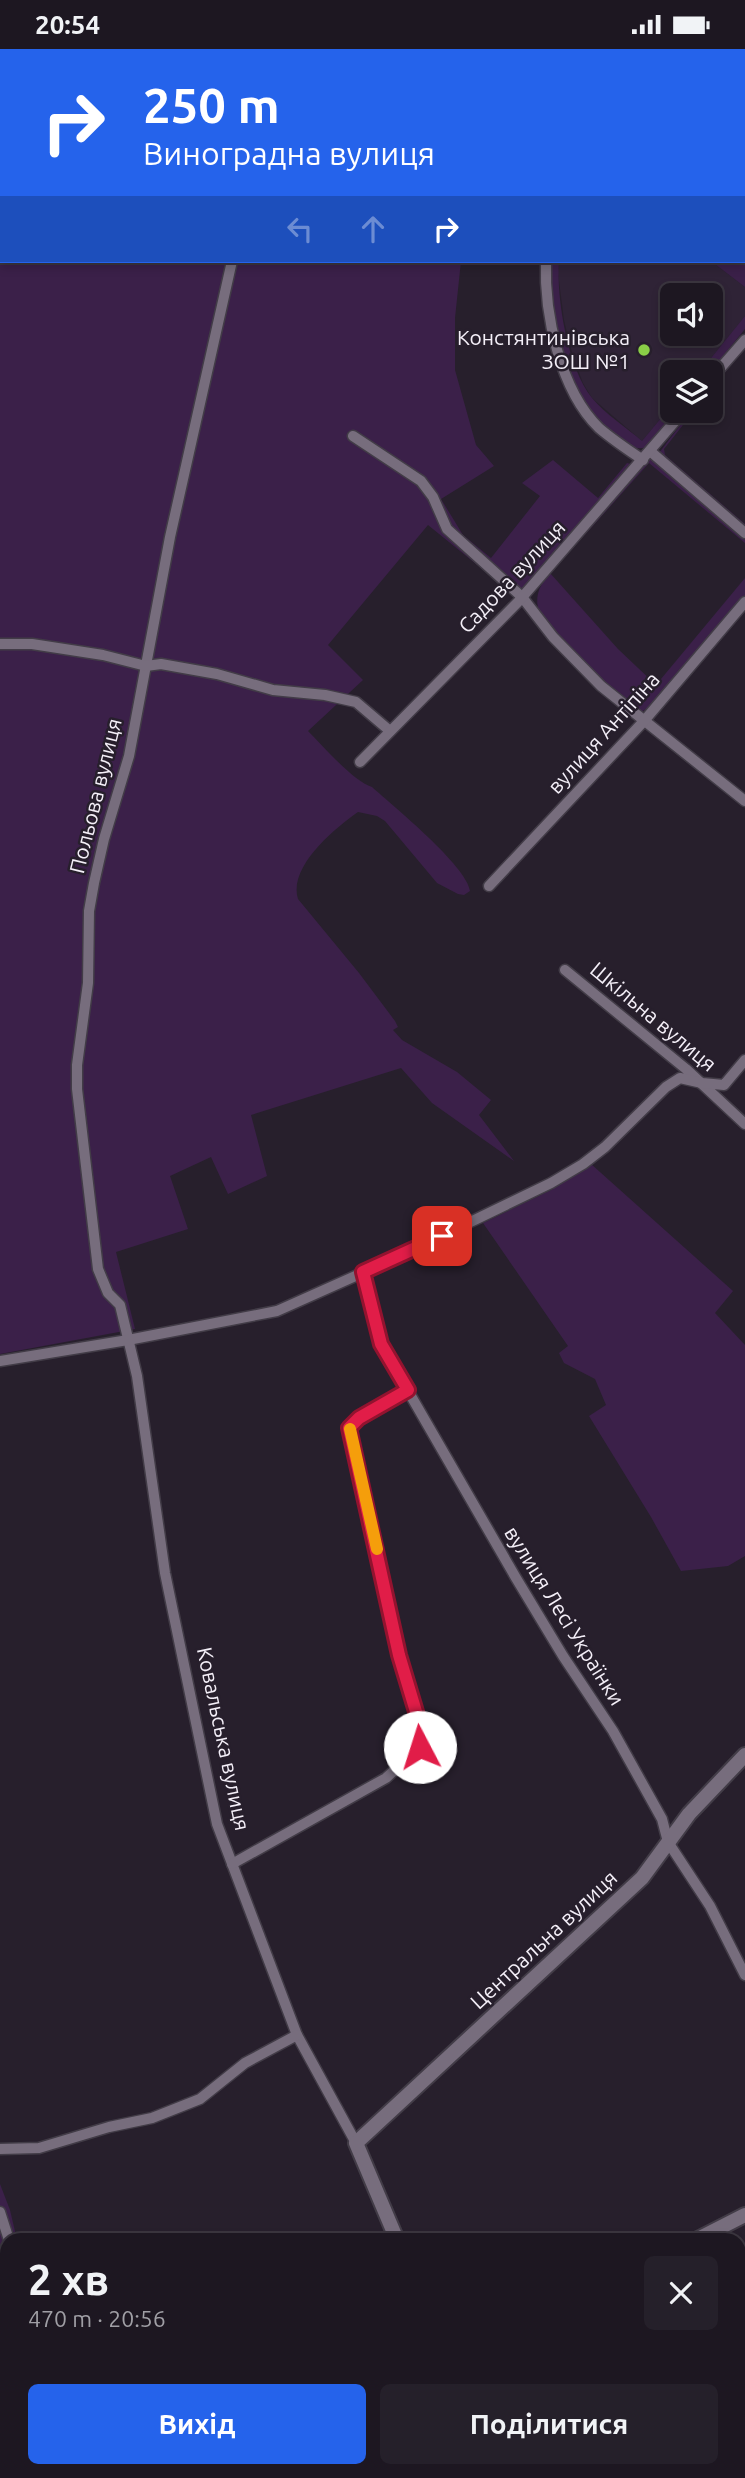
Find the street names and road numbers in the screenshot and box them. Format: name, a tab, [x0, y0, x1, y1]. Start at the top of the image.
street label: Садова вулиця	[453, 515, 570, 638]
street label: вулиця Антіпіна	[543, 667, 664, 798]
street label: Польова вулиця	[64, 716, 126, 876]
street label: Шкільна вулиця	[586, 957, 721, 1076]
street label: вулиця Лесі Українки	[500, 1522, 630, 1709]
street label: Ковальська вулиця	[193, 1645, 255, 1833]
street label: Центральна вулиця	[465, 1865, 622, 2013]

